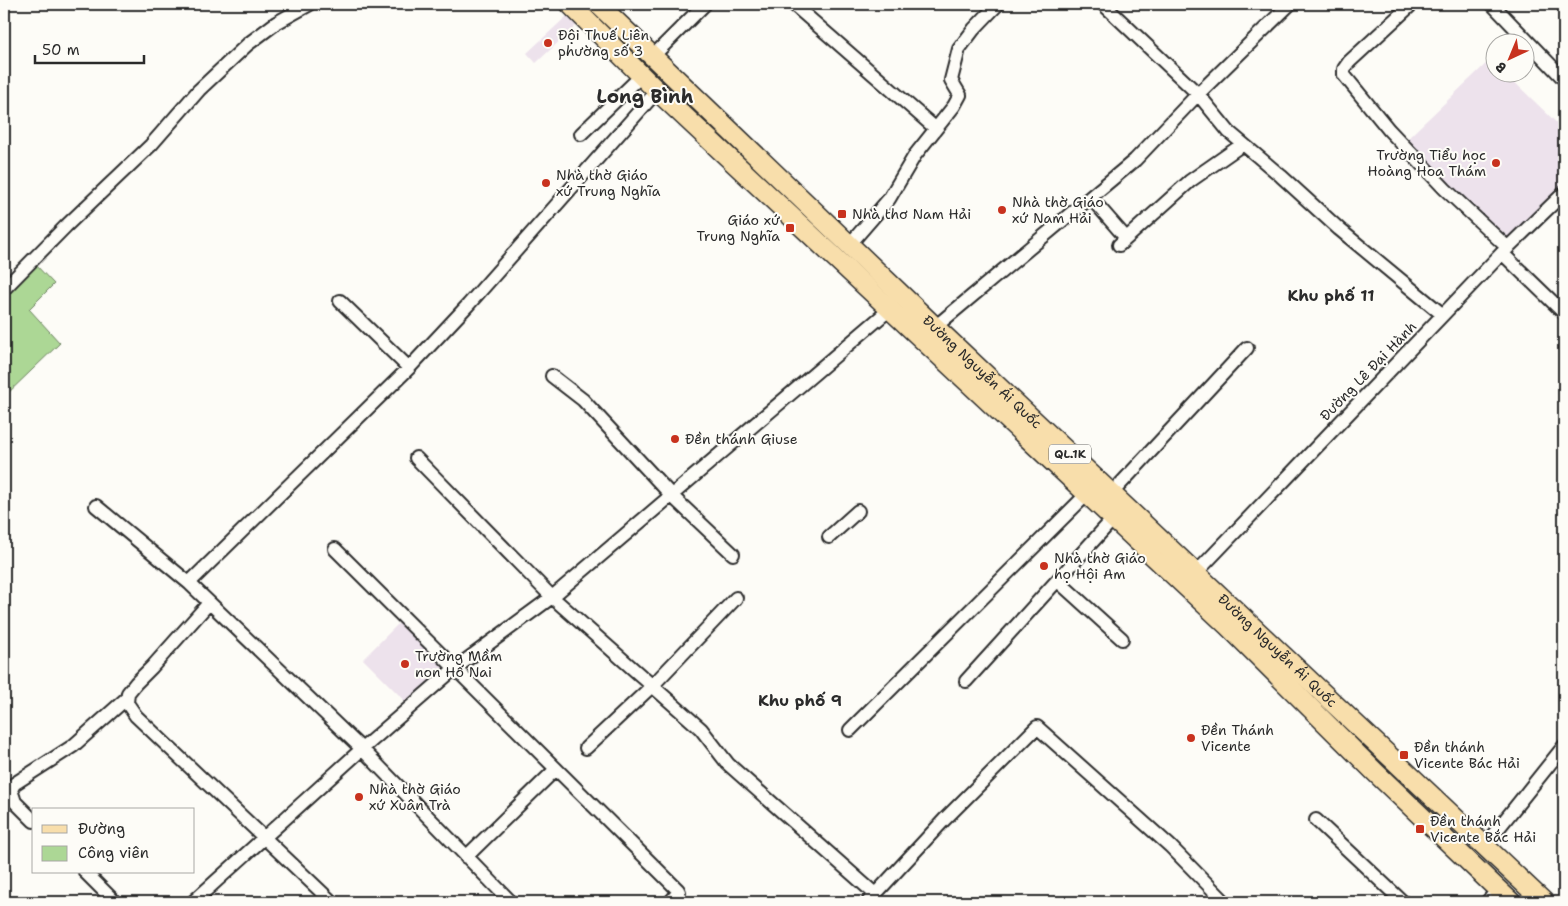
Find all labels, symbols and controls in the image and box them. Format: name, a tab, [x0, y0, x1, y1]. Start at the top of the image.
place label: Đội Thuế Liên phường số 3	[558, 26, 650, 60]
scale bar	[35, 32, 144, 64]
north arrow	[1486, 32, 1536, 82]
marker: Đội Thuế Liên phường số 3	[542, 37, 554, 49]
text: 50 m	[42, 40, 80, 60]
text: B	[1491, 58, 1510, 77]
district label: Long Bình	[597, 84, 694, 109]
place label: Trường Tiểu học Hoàng Hoa Thám	[1368, 146, 1486, 180]
marker: Trường Tiểu học Hoàng Hoa Thám	[1490, 157, 1502, 169]
place label: Nhà thờ Giáo xứ Trung Nghĩa	[556, 166, 661, 200]
marker: Nhà thờ Giáo xứ Trung Nghĩa	[540, 177, 552, 189]
place label: Nhà thờ Giáo xứ Nam Hải	[1012, 193, 1104, 227]
marker: Nhà thờ Giáo xứ Nam Hải	[996, 204, 1008, 216]
place label: Nhà thơ Nam Hải	[852, 205, 971, 223]
marker: Nhà thơ Nam Hải	[836, 208, 848, 220]
place label: Giáo xứ Trung Nghĩa	[696, 211, 780, 245]
marker: Giáo xứ Trung Nghĩa	[784, 222, 796, 234]
district label: Khu phố 11	[1287, 285, 1375, 306]
street label: Đường Nguyễn Ái Quốc	[919, 311, 1046, 432]
street label: Đường Lê Đại Hành	[1316, 317, 1420, 425]
place label: Đền thánh Giuse	[685, 430, 798, 448]
marker: Đền thánh Giuse	[669, 433, 681, 445]
road number: QL.1K	[1049, 444, 1091, 464]
place label: Nhà thờ Giáo họ Hội Am	[1054, 549, 1146, 583]
marker: Nhà thờ Giáo họ Hội Am	[1038, 560, 1050, 572]
street label: Đường Nguyễn Ái Quốc	[1214, 590, 1341, 711]
place label: Trường Mầm non Hố Nai	[415, 647, 502, 681]
marker: Trường Mầm non Hố Nai	[399, 658, 411, 670]
district label: Khu phố 9	[758, 690, 842, 711]
place label: Đền Thánh Vicente	[1201, 721, 1274, 755]
marker: Đền Thánh Vicente	[1185, 732, 1197, 744]
place label: Đền thánh Vicente Bác Hải	[1414, 738, 1520, 772]
marker: Đền thánh Vicente Bác Hải	[1398, 749, 1410, 761]
place label: Nhà thờ Giáo xứ Xuân Trà	[369, 780, 461, 814]
marker: Nhà thờ Giáo xứ Xuân Trà	[353, 791, 365, 803]
legend	[32, 808, 195, 874]
place label: Đền thánh Vicente Bắc Hải	[1430, 812, 1536, 846]
text: Đường	[78, 819, 125, 839]
marker: Đền thánh Vicente Bắc Hải	[1414, 823, 1426, 835]
text: Công viên	[78, 843, 149, 863]

